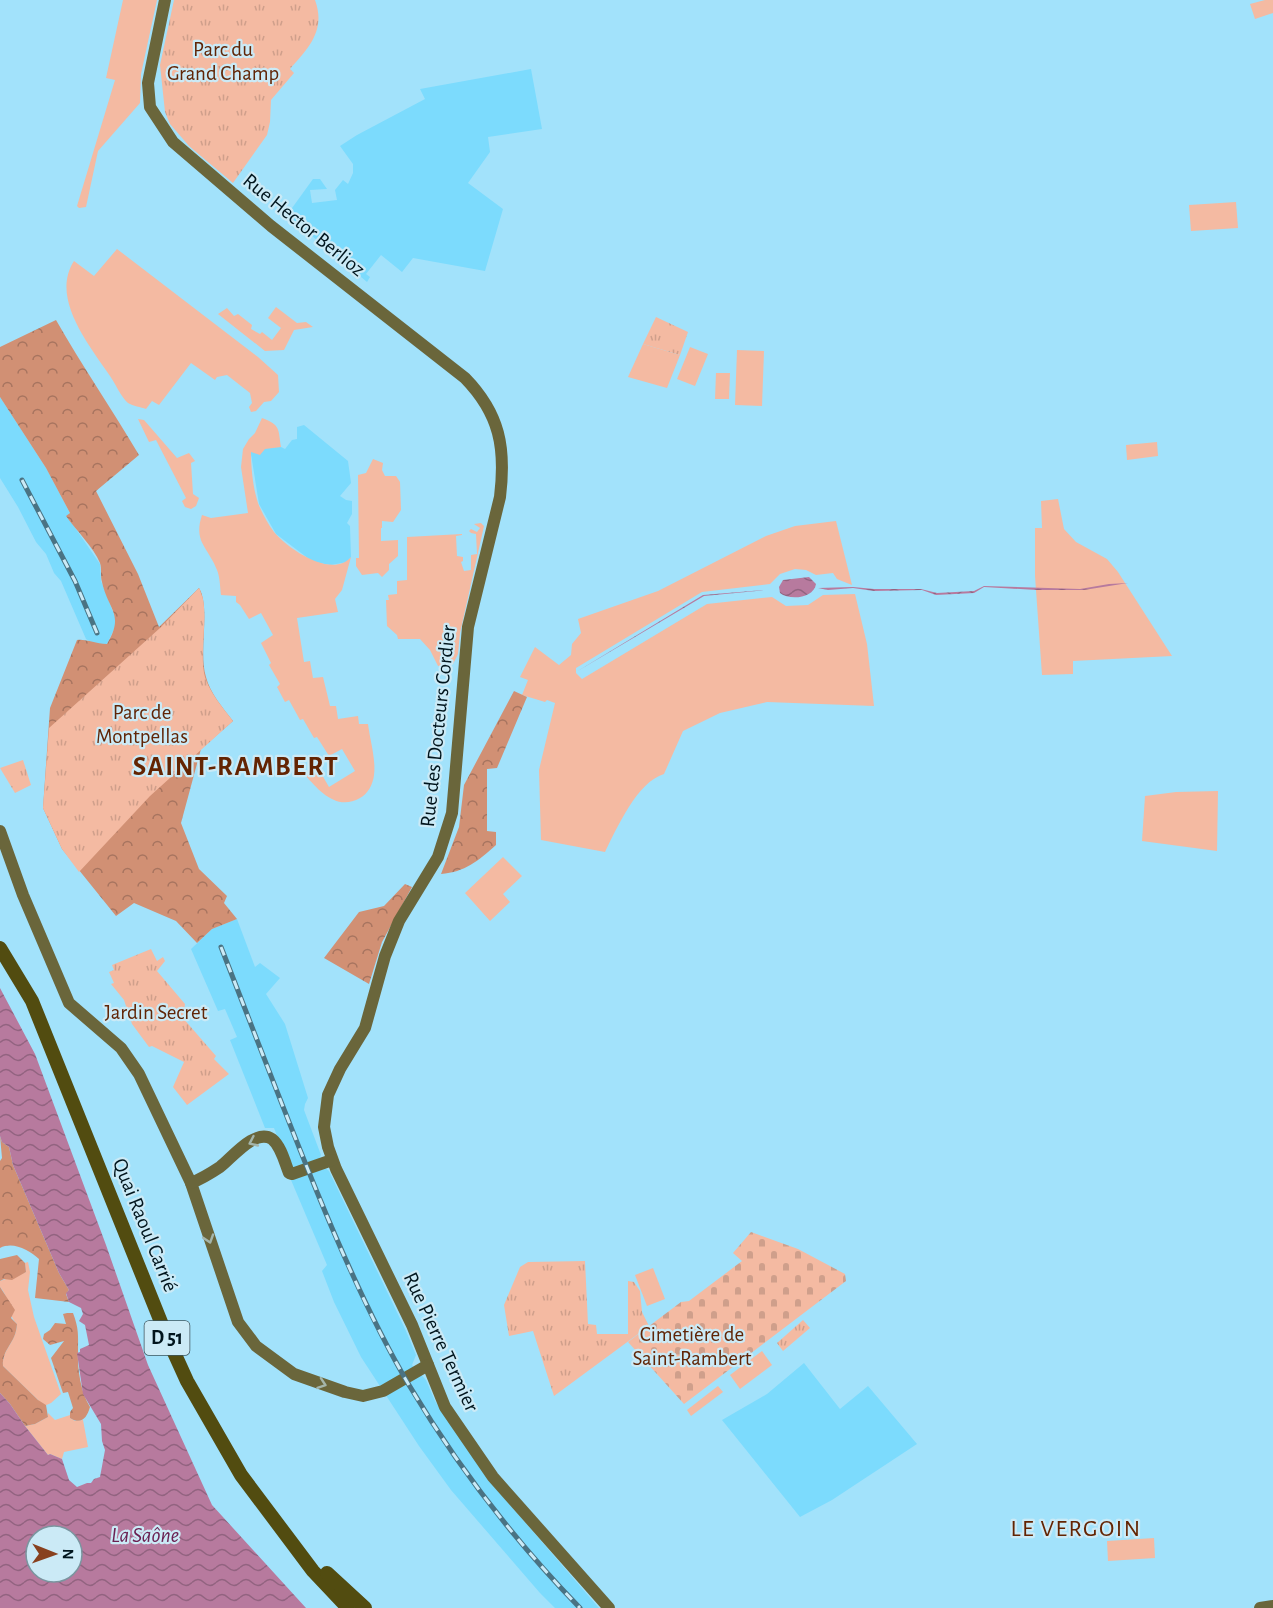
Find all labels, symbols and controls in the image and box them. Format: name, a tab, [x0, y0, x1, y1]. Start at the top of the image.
park label: Parc du Grand Champ	[167, 39, 279, 84]
street label: Rue Hector Berlioz	[239, 170, 369, 280]
street label: Rue des Docteurs Cordier	[417, 624, 459, 828]
park label: Parc de Montpellas	[96, 702, 188, 747]
district label: SAINT-RAMBERT	[133, 753, 339, 780]
park label: Jardin Secret	[105, 1002, 208, 1023]
one-way arrow	[249, 1134, 260, 1146]
street label: Quai Raoul Carrié	[109, 1155, 181, 1295]
one-way arrow	[202, 1233, 214, 1244]
street label: Rue Pierre Termier	[400, 1269, 483, 1415]
road number: D 51	[144, 1321, 190, 1355]
park label: Cimetière de Saint-Rambert	[633, 1324, 752, 1369]
one-way arrow	[316, 1377, 327, 1390]
district label: LE VERGOIN	[1010, 1517, 1142, 1541]
north arrow	[24, 1524, 84, 1584]
water label: La Saône	[111, 1524, 179, 1546]
text: N	[60, 1549, 76, 1560]

